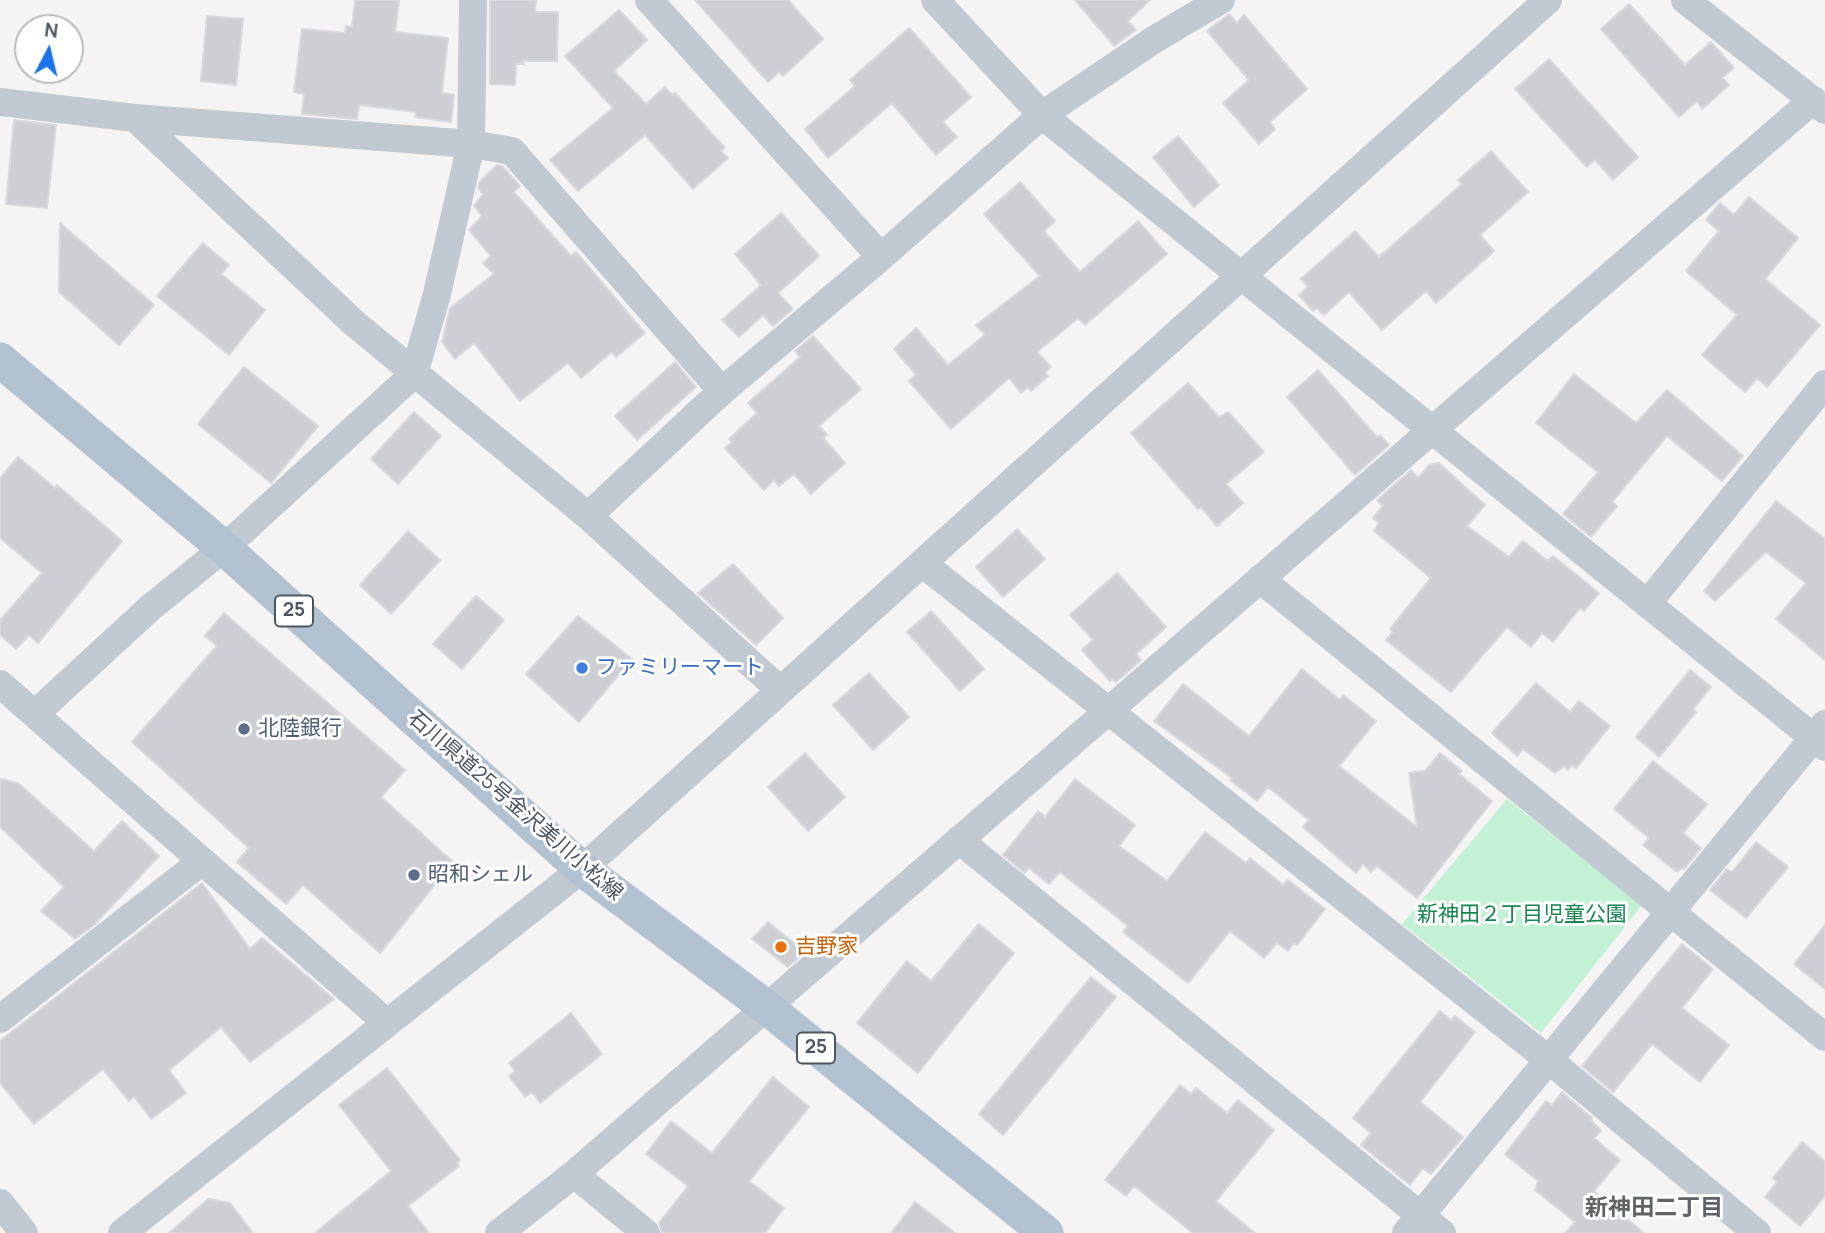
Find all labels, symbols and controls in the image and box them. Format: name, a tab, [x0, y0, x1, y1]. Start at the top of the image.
north arrow	[14, 14, 84, 84]
text: N	[43, 16, 60, 44]
road number: 25	[275, 596, 313, 626]
place label: ファミリーマート	[596, 655, 764, 681]
marker: ファミリーマート	[574, 660, 590, 676]
street label: 石川県道25号金沢美川小松線	[403, 706, 627, 906]
place label: 北陸銀行	[258, 716, 342, 742]
marker: 北陸銀行	[236, 721, 252, 737]
place label: 昭和シェル	[428, 862, 533, 888]
marker: 昭和シェル	[406, 867, 422, 883]
park label: 新神田２丁目児童公園	[1417, 902, 1627, 928]
place label: 吉野家	[795, 934, 858, 960]
marker: 吉野家	[773, 939, 789, 955]
road number: 25	[797, 1032, 835, 1064]
district label: 新神田二丁目	[1585, 1195, 1723, 1223]

